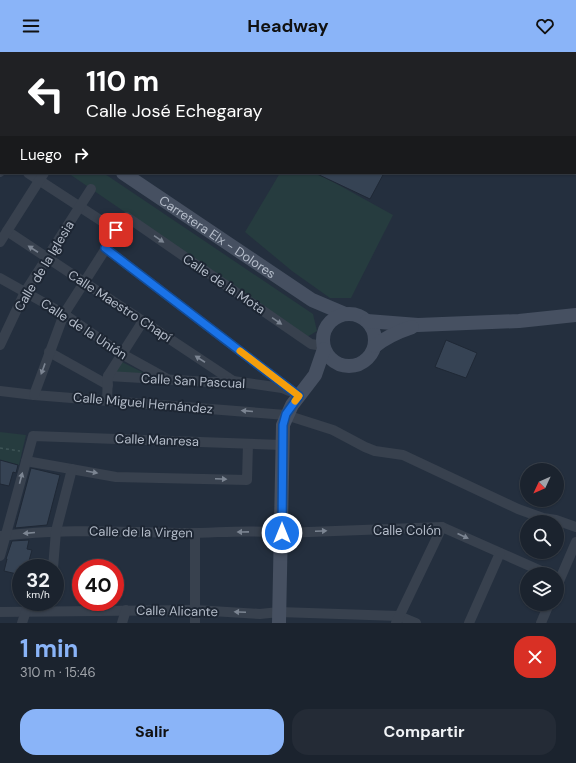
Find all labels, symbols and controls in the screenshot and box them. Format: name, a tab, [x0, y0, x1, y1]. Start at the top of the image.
text: Headway	[247, 14, 329, 38]
icon: menu	[20, 15, 42, 37]
icon: heart	[534, 15, 556, 37]
text: 110 m	[86, 63, 159, 100]
icon: left	[20, 68, 72, 120]
text: Calle José Echegaray	[86, 99, 263, 123]
icon: right	[70, 144, 92, 166]
text: Luego	[20, 145, 62, 165]
street label: Carretera Elx - Dolores	[156, 191, 279, 282]
pin	[99, 213, 133, 247]
street label: Calle de la Iglesia	[10, 218, 78, 314]
icon: arrive	[105, 219, 127, 241]
one-way arrow	[153, 235, 164, 243]
one-way arrow	[28, 245, 38, 253]
street label: Calle de la Mota	[179, 250, 269, 318]
street label: Calle Maestro Chapí	[65, 266, 175, 346]
street label: Calle de la Unión	[38, 295, 130, 363]
one-way arrow	[272, 317, 283, 325]
one-way arrow	[195, 355, 205, 363]
one-way arrow	[40, 364, 46, 376]
street label: Calle San Pascual	[140, 370, 246, 392]
street label: Calle Miguel Hernández	[72, 388, 214, 418]
one-way arrow	[241, 408, 253, 415]
street label: Calle Manresa	[115, 430, 199, 450]
north arrow	[520, 463, 564, 507]
map controls	[520, 463, 564, 611]
one-way arrow	[86, 470, 98, 476]
one-way arrow	[18, 472, 24, 484]
one-way arrow	[215, 476, 227, 483]
position arrow	[261, 512, 303, 554]
button: search	[520, 515, 564, 559]
street label: Calle Colón	[373, 522, 441, 539]
street label: Calle de la Virgen	[89, 523, 193, 541]
one-way arrow	[237, 528, 249, 535]
one-way arrow	[315, 528, 327, 535]
one-way arrow	[23, 530, 35, 537]
one-way arrow	[457, 533, 468, 539]
speed limit sign: 40	[72, 559, 124, 611]
text: 32	[26, 567, 50, 593]
button: layers	[520, 567, 564, 611]
text: km/h	[26, 588, 50, 601]
street label: Calle Alicante	[136, 602, 218, 620]
one-way arrow	[234, 609, 246, 616]
text: 1 min	[20, 633, 78, 664]
button: close	[514, 636, 556, 678]
text: 310 m · 15:46	[20, 664, 96, 681]
button: Salir	[20, 709, 284, 755]
button: Compartir	[292, 709, 556, 755]

